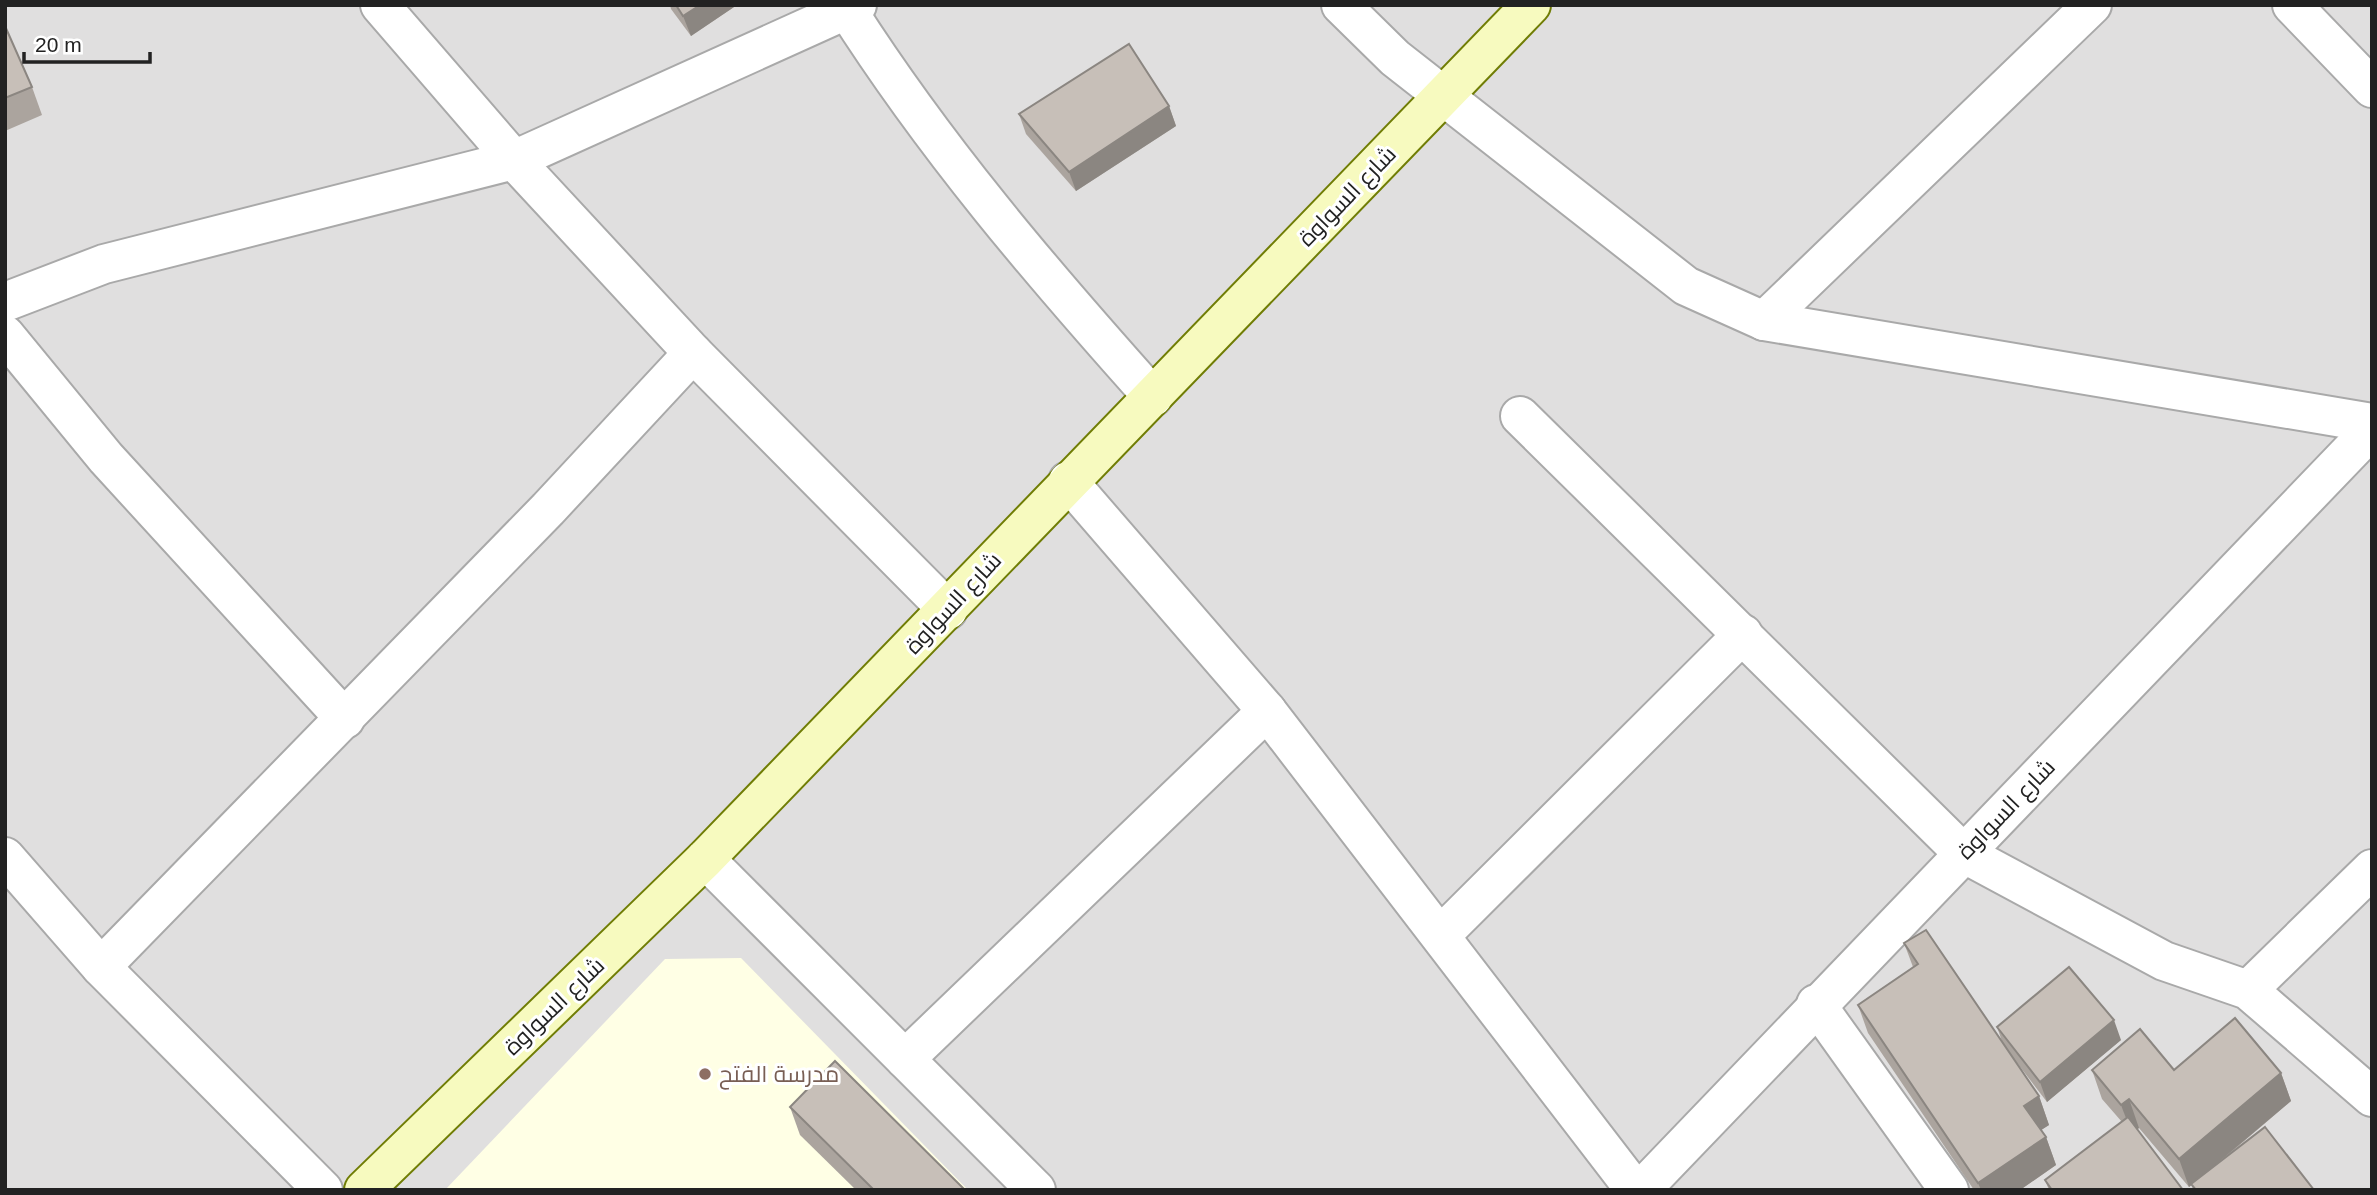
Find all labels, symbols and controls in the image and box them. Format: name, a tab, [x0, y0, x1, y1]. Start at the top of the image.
scale bar	[24, 21, 150, 65]
text: 20 m	[35, 33, 82, 56]
street label: شارع السواوة	[1293, 141, 1403, 253]
street label: شارع السواوة	[900, 547, 1009, 661]
street label: شارع السواوة	[1952, 754, 2062, 866]
street label: شارع السواوة	[499, 952, 611, 1062]
place label: مدرسة الفتح	[719, 1061, 839, 1090]
marker: مدرسة الفتح	[697, 1066, 713, 1082]

